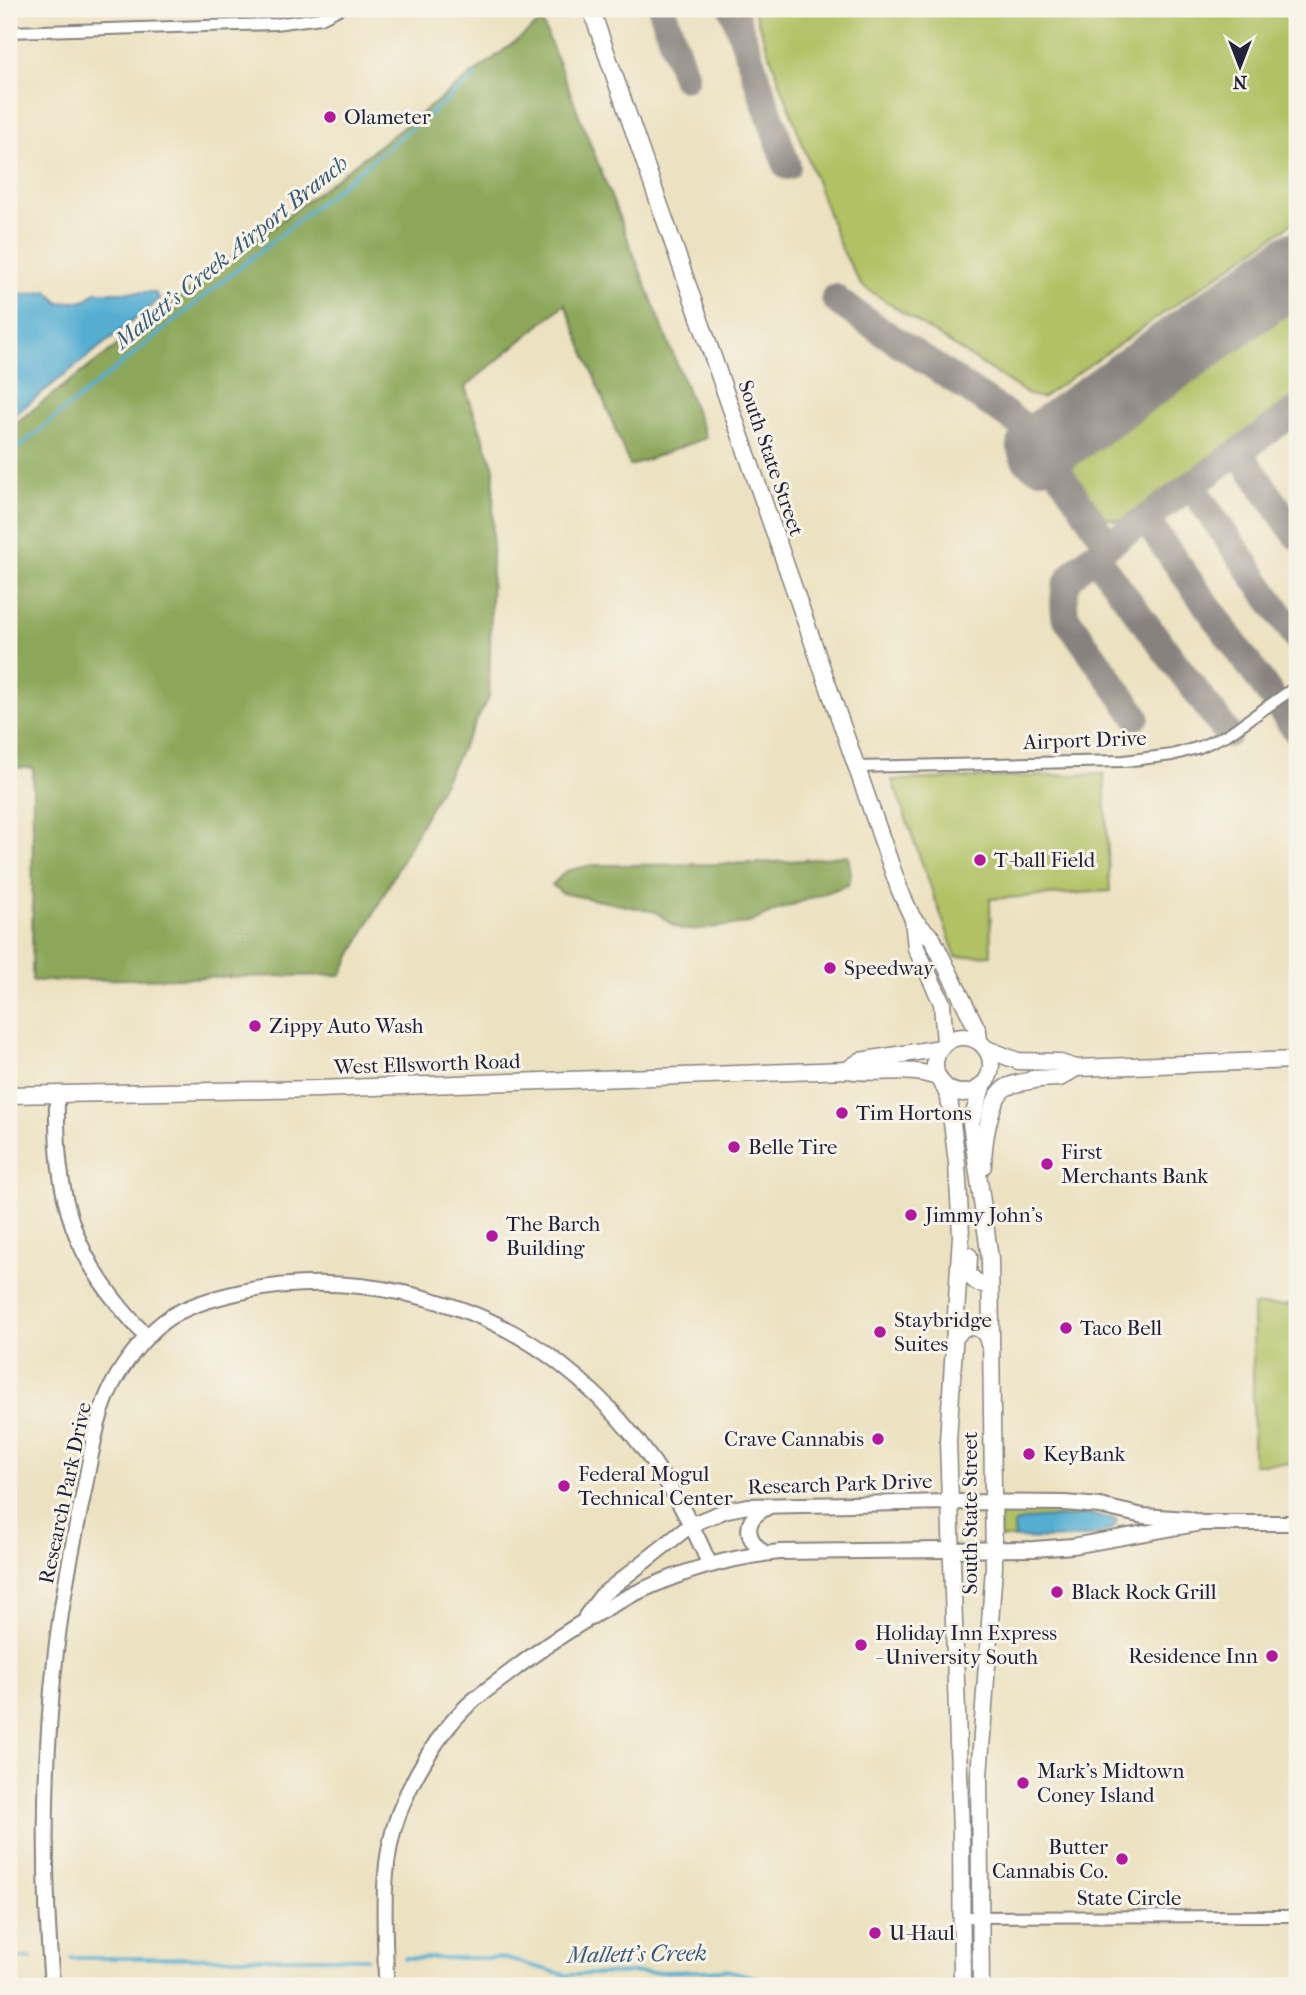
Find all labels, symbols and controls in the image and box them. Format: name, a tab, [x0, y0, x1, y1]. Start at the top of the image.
north arrow	[1204, 32, 1274, 102]
text: N	[1232, 71, 1247, 93]
place label: Olameter	[344, 105, 431, 129]
marker: Olameter	[322, 109, 338, 125]
water label: Mallett's Creek Airport Branch	[107, 149, 353, 356]
street label: South State Street	[733, 377, 809, 539]
street label: Airport Drive	[1022, 726, 1147, 754]
place label: T-ball Field	[994, 848, 1096, 872]
marker: T-ball Field	[972, 852, 988, 868]
place label: Speedway	[844, 956, 935, 980]
marker: Speedway	[822, 960, 838, 976]
place label: Zippy Auto Wash	[269, 1014, 424, 1038]
marker: Zippy Auto Wash	[247, 1018, 263, 1034]
street label: West Ellsworth Road	[332, 1049, 521, 1079]
place label: Tim Hortons	[856, 1101, 972, 1125]
marker: Tim Hortons	[834, 1105, 850, 1121]
place label: Belle Tire	[748, 1135, 837, 1159]
marker: Belle Tire	[726, 1139, 742, 1155]
place label: First Merchants Bank	[1061, 1140, 1208, 1188]
marker: First Merchants Bank	[1039, 1156, 1055, 1172]
place label: Jimmy John's	[923, 1203, 1043, 1227]
marker: Jimmy John's	[903, 1207, 919, 1223]
place label: The Barch Building	[506, 1212, 601, 1260]
marker: The Barch Building	[484, 1228, 500, 1244]
place label: Staybridge Suites	[894, 1308, 992, 1356]
place label: Taco Bell	[1080, 1316, 1162, 1340]
marker: Taco Bell	[1058, 1320, 1074, 1336]
marker: Staybridge Suites	[872, 1324, 888, 1340]
street label: Research Park Drive	[34, 1400, 96, 1586]
place label: Crave Cannabis	[724, 1427, 864, 1451]
marker: Crave Cannabis	[870, 1431, 886, 1447]
street label: South State Street	[958, 1431, 982, 1594]
place label: KeyBank	[1043, 1442, 1126, 1466]
marker: KeyBank	[1021, 1446, 1037, 1462]
place label: Federal Mogul Technical Center	[578, 1462, 733, 1510]
street label: Research Park Drive	[747, 1469, 933, 1499]
marker: Federal Mogul Technical Center	[556, 1478, 572, 1494]
place label: Black Rock Grill	[1071, 1580, 1217, 1604]
marker: Black Rock Grill	[1049, 1584, 1065, 1600]
place label: Holiday Inn Express - University South	[875, 1621, 1057, 1669]
marker: Holiday Inn Express - University South	[853, 1637, 869, 1653]
place label: Residence Inn	[1128, 1644, 1258, 1668]
marker: Residence Inn	[1264, 1648, 1280, 1664]
place label: Mark's Midtown Coney Island	[1037, 1759, 1184, 1807]
marker: Mark's Midtown Coney Island	[1015, 1775, 1031, 1791]
place label: Butter Cannabis Co.	[992, 1835, 1108, 1883]
marker: Butter Cannabis Co.	[1114, 1851, 1130, 1867]
street label: State Circle	[1077, 1886, 1181, 1910]
place label: U-Haul	[889, 1921, 955, 1945]
marker: U-Haul	[867, 1925, 883, 1941]
water label: Mallett's Creek	[565, 1939, 707, 1969]

